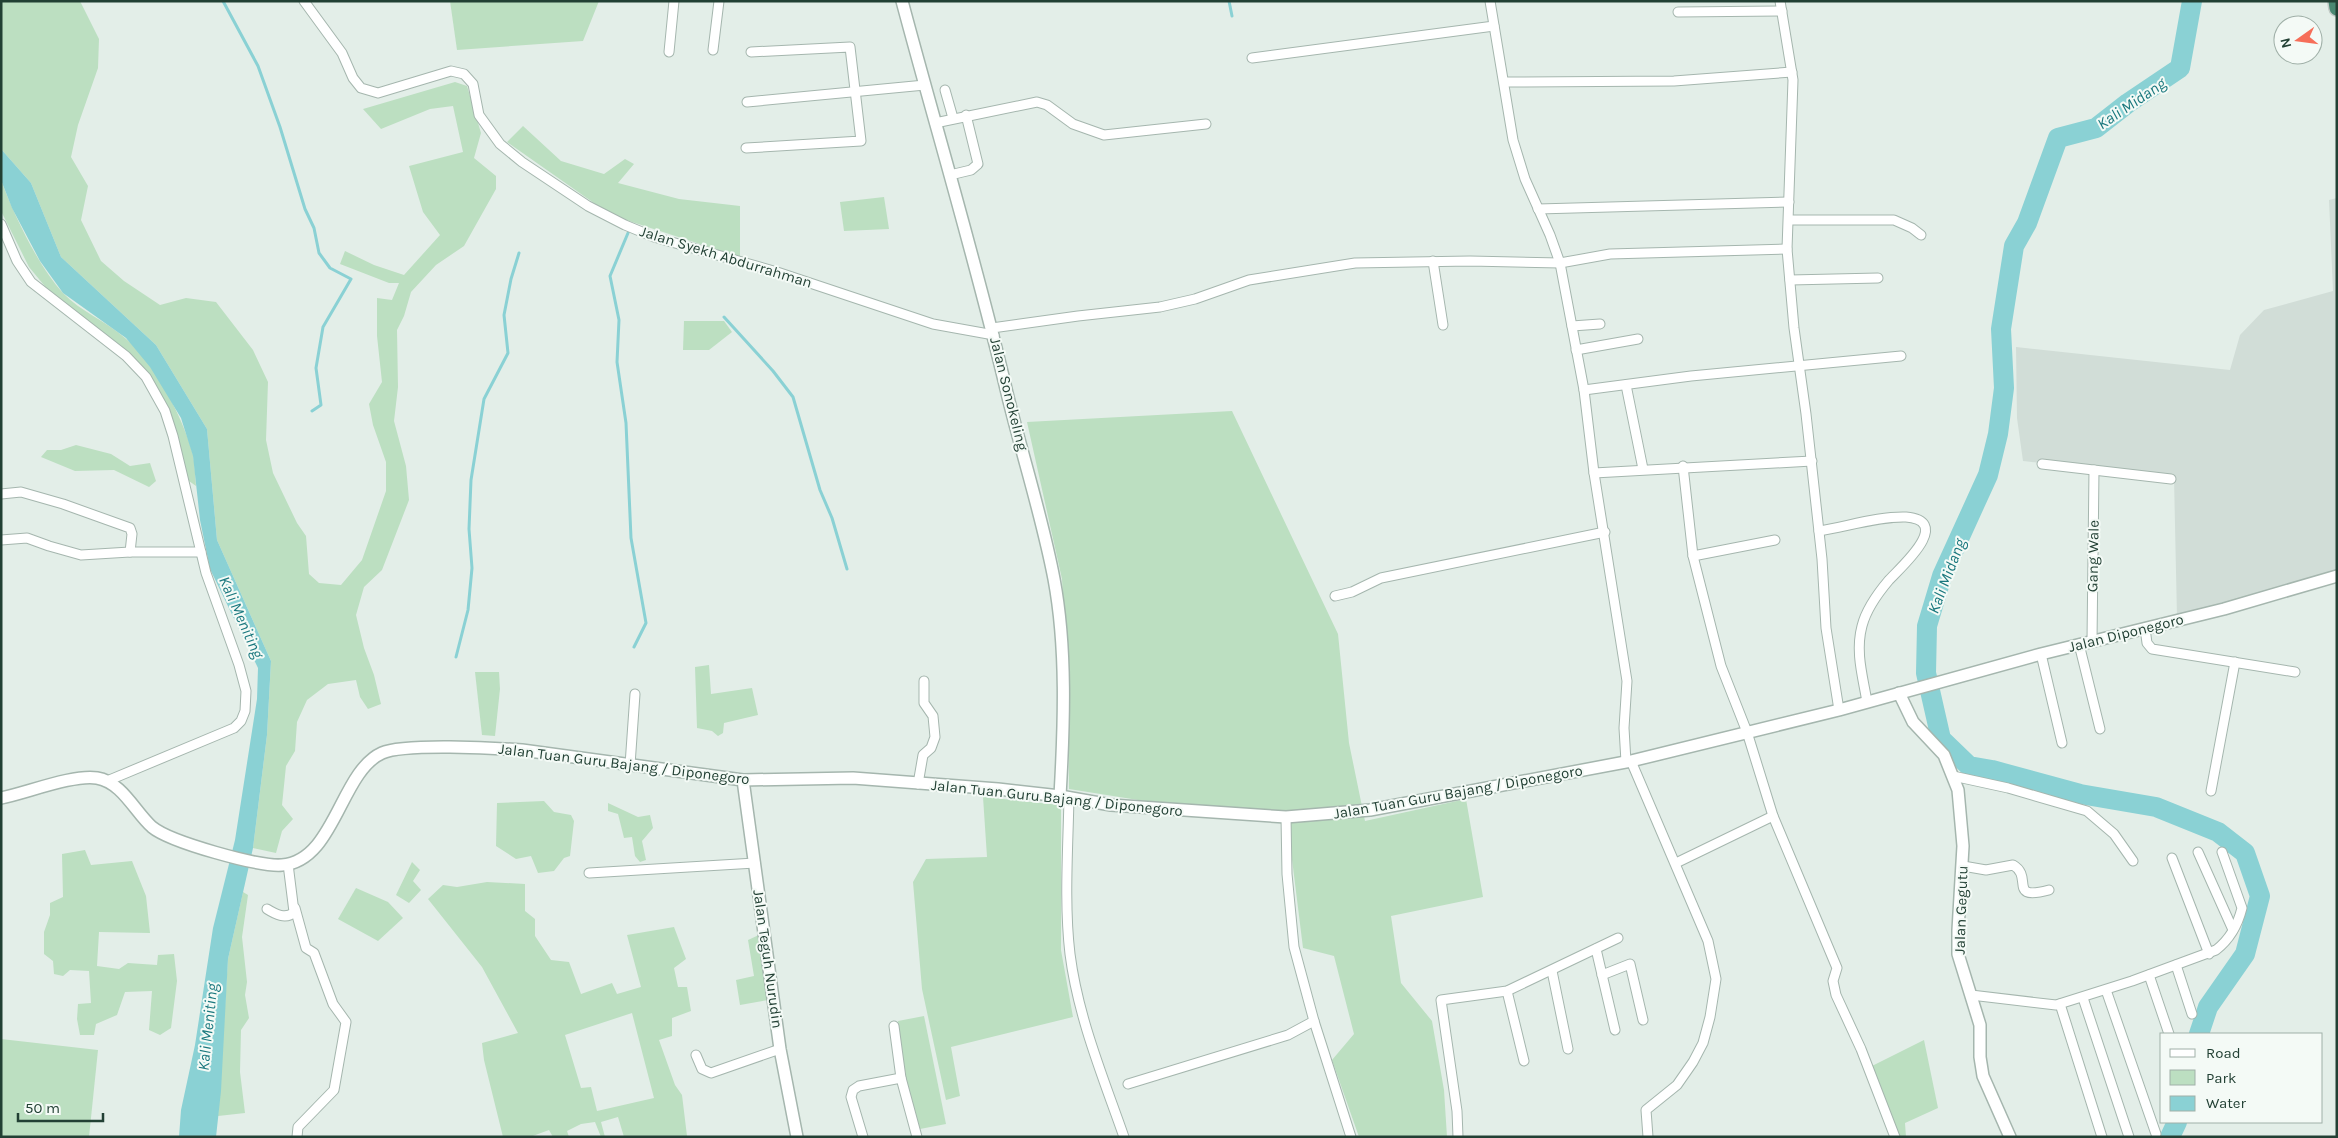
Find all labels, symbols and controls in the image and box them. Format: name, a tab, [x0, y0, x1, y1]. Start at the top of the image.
north arrow	[2273, 15, 2323, 65]
text: N	[2276, 36, 2295, 50]
water label: Kali Midang	[2093, 73, 2170, 133]
street label: Jalan Syekh Abdurrahman	[638, 222, 814, 292]
street label: Jalan Sonokeling	[986, 335, 1032, 453]
street label: Gang Wale	[2083, 520, 2103, 592]
water label: Kali Midang	[1924, 535, 1970, 616]
water label: Kali Meniting	[215, 573, 268, 662]
street label: Jalan Diponegoro	[2067, 610, 2185, 656]
street label: Jalan Tuan Guru Bajang / Diponegoro	[498, 740, 750, 788]
street label: Jalan Tuan Guru Bajang / Diponegoro	[1332, 761, 1584, 823]
street label: Jalan Tuan Guru Bajang / Diponegoro	[930, 776, 1184, 820]
street label: Jalan Gegutu	[1950, 865, 1972, 955]
street label: Jalan Teguh Nurudin	[749, 888, 787, 1030]
water label: Kali Meniting	[193, 982, 222, 1072]
legend	[2160, 1033, 2323, 1123]
text: Road	[2206, 1044, 2241, 1062]
text: Park	[2206, 1069, 2236, 1087]
scale bar	[18, 1090, 102, 1122]
text: Water	[2206, 1094, 2247, 1112]
text: 50 m	[25, 1099, 60, 1117]

